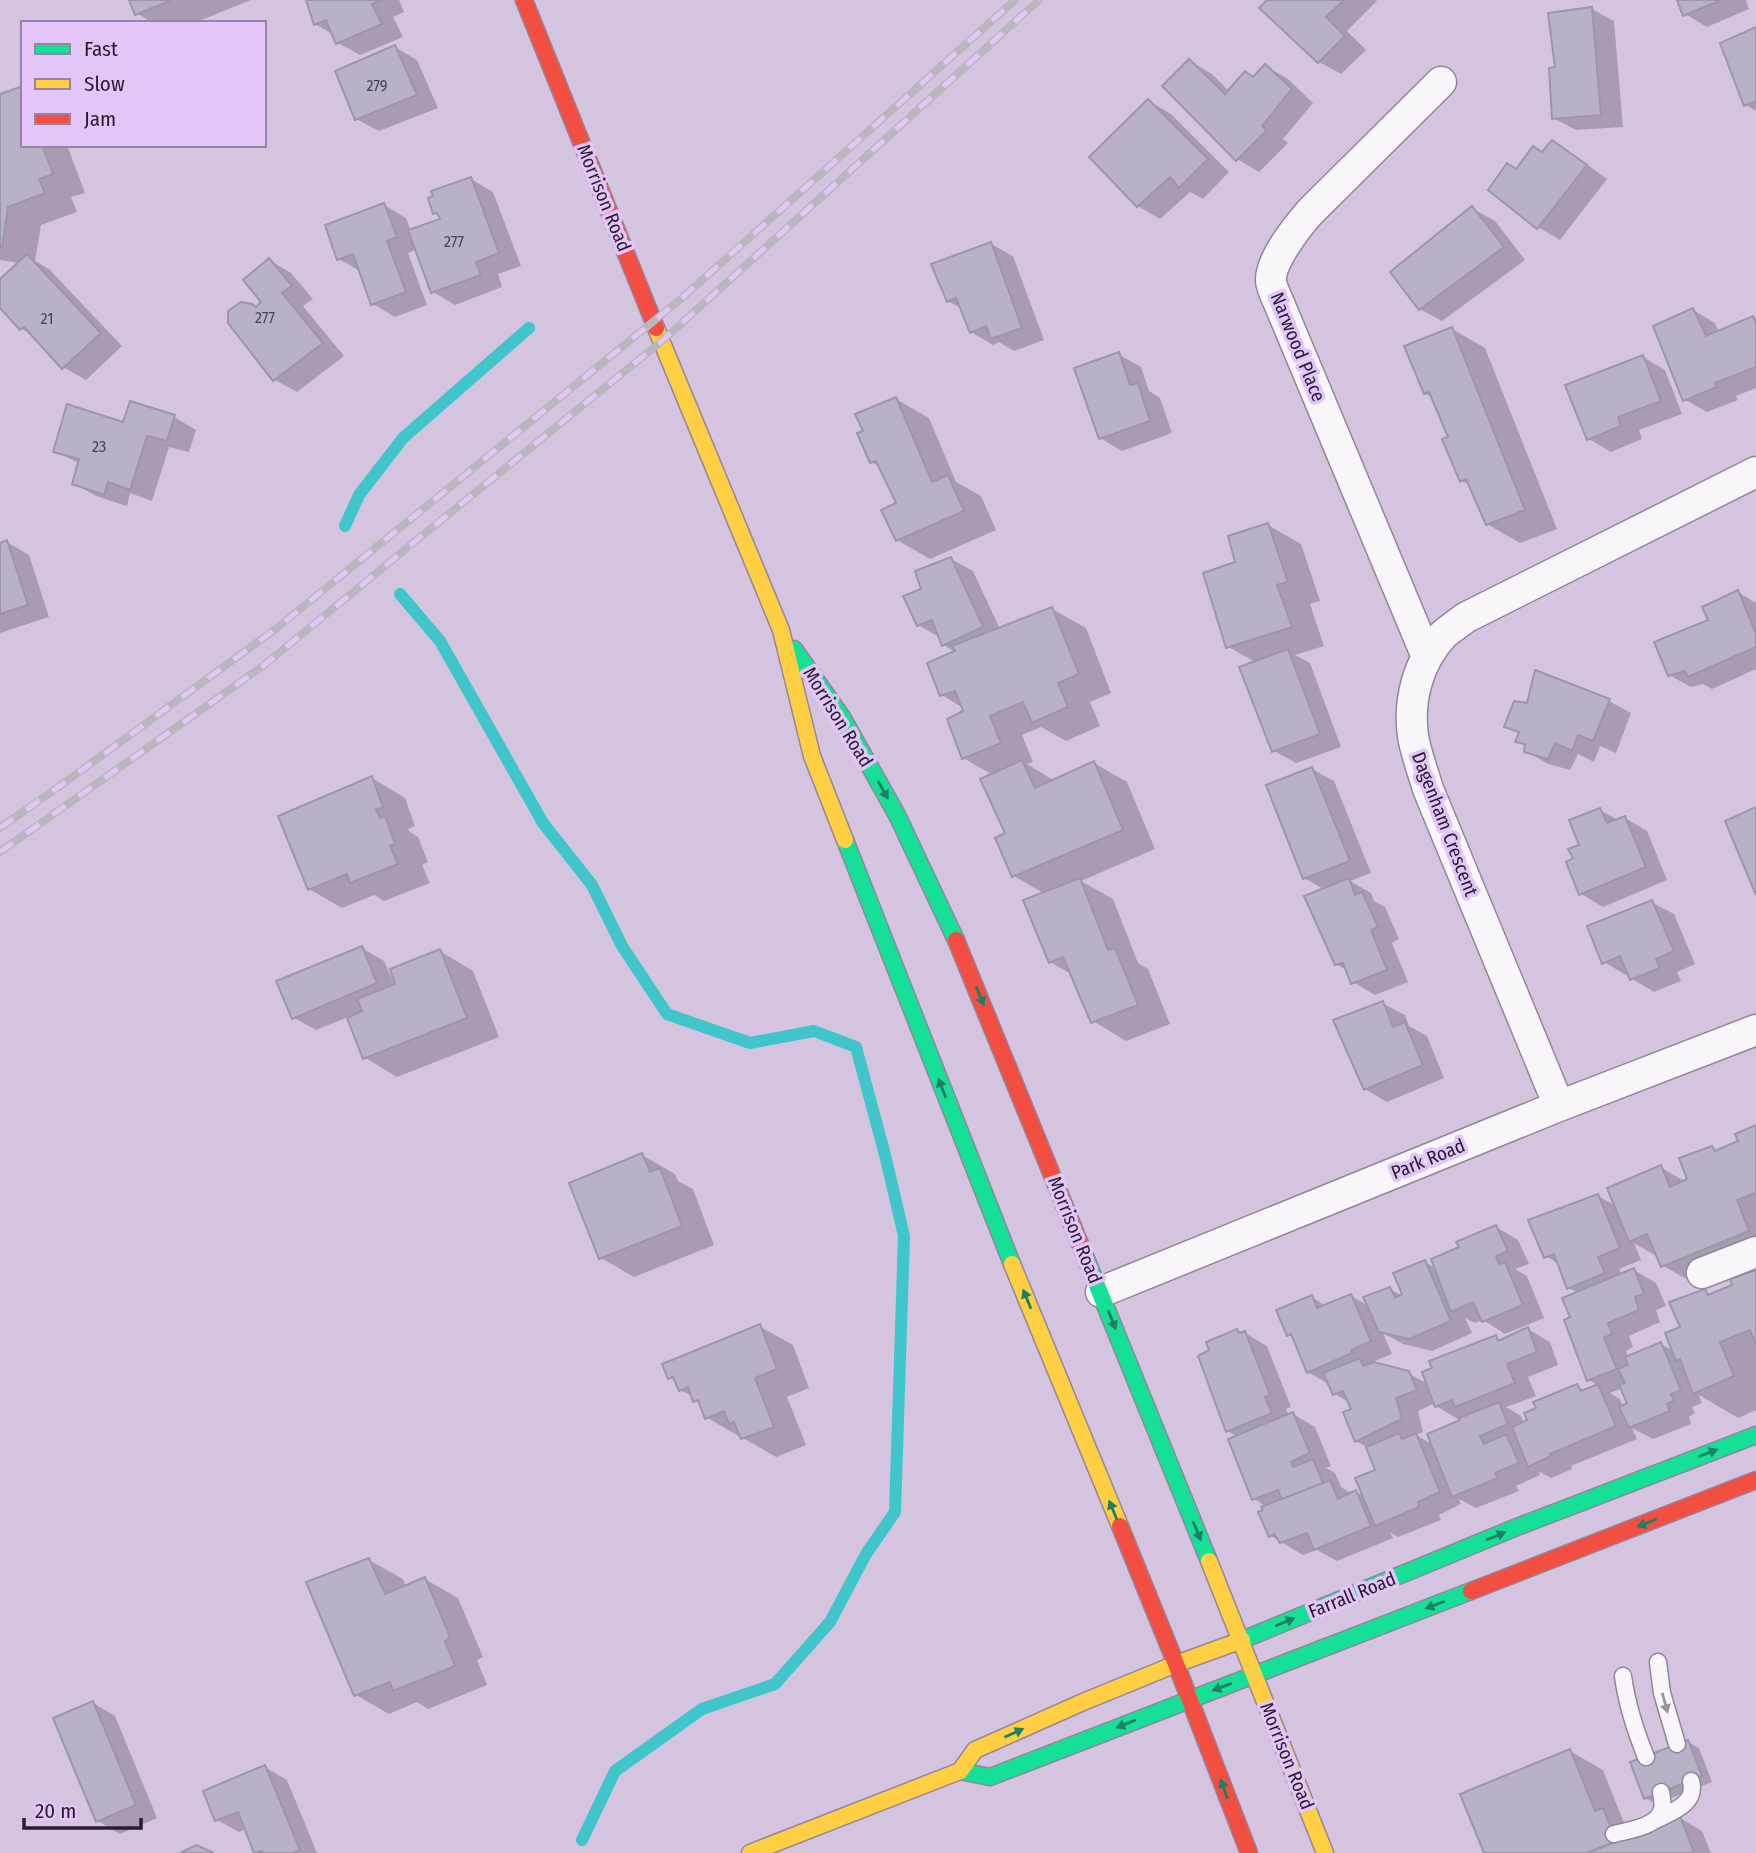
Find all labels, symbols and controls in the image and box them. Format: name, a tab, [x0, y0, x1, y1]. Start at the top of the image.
legend	[21, 21, 266, 147]
text: Fast	[84, 36, 118, 62]
text: Slow	[84, 71, 125, 97]
house number: 279	[367, 76, 388, 95]
text: Jam	[84, 106, 116, 132]
street label: Morrison Road	[572, 141, 636, 255]
house number: 277	[444, 232, 464, 251]
street label: Narwood Place	[1266, 289, 1330, 405]
house number: 277	[255, 308, 275, 327]
house number: 21	[41, 309, 53, 328]
house number: 23	[92, 437, 106, 456]
street label: Morrison Road	[798, 663, 878, 771]
street label: Dagenham Crescent	[1407, 749, 1483, 900]
one-way arrow	[877, 781, 889, 800]
one-way arrow	[974, 986, 985, 1007]
one-way arrow	[937, 1077, 948, 1098]
street label: Park Road	[1388, 1134, 1468, 1184]
street label: Morrison Road	[1043, 1173, 1107, 1287]
one-way arrow	[1021, 1288, 1032, 1309]
one-way arrow	[1107, 1310, 1118, 1331]
one-way arrow	[1698, 1448, 1719, 1459]
one-way arrow	[1107, 1499, 1118, 1520]
one-way arrow	[1636, 1518, 1657, 1529]
one-way arrow	[1192, 1521, 1203, 1542]
one-way arrow	[1486, 1530, 1507, 1541]
street label: Farrall Road	[1305, 1567, 1399, 1623]
one-way arrow	[1424, 1600, 1445, 1611]
one-way arrow	[1275, 1616, 1296, 1627]
one-way arrow	[1212, 1682, 1233, 1693]
one-way arrow	[1661, 1693, 1671, 1714]
street label: Morrison Road	[1255, 1699, 1319, 1813]
one-way arrow	[1115, 1719, 1136, 1730]
one-way arrow	[1003, 1727, 1024, 1738]
one-way arrow	[1218, 1779, 1229, 1800]
scale bar	[24, 1786, 142, 1830]
text: 20 m	[35, 1798, 76, 1824]

